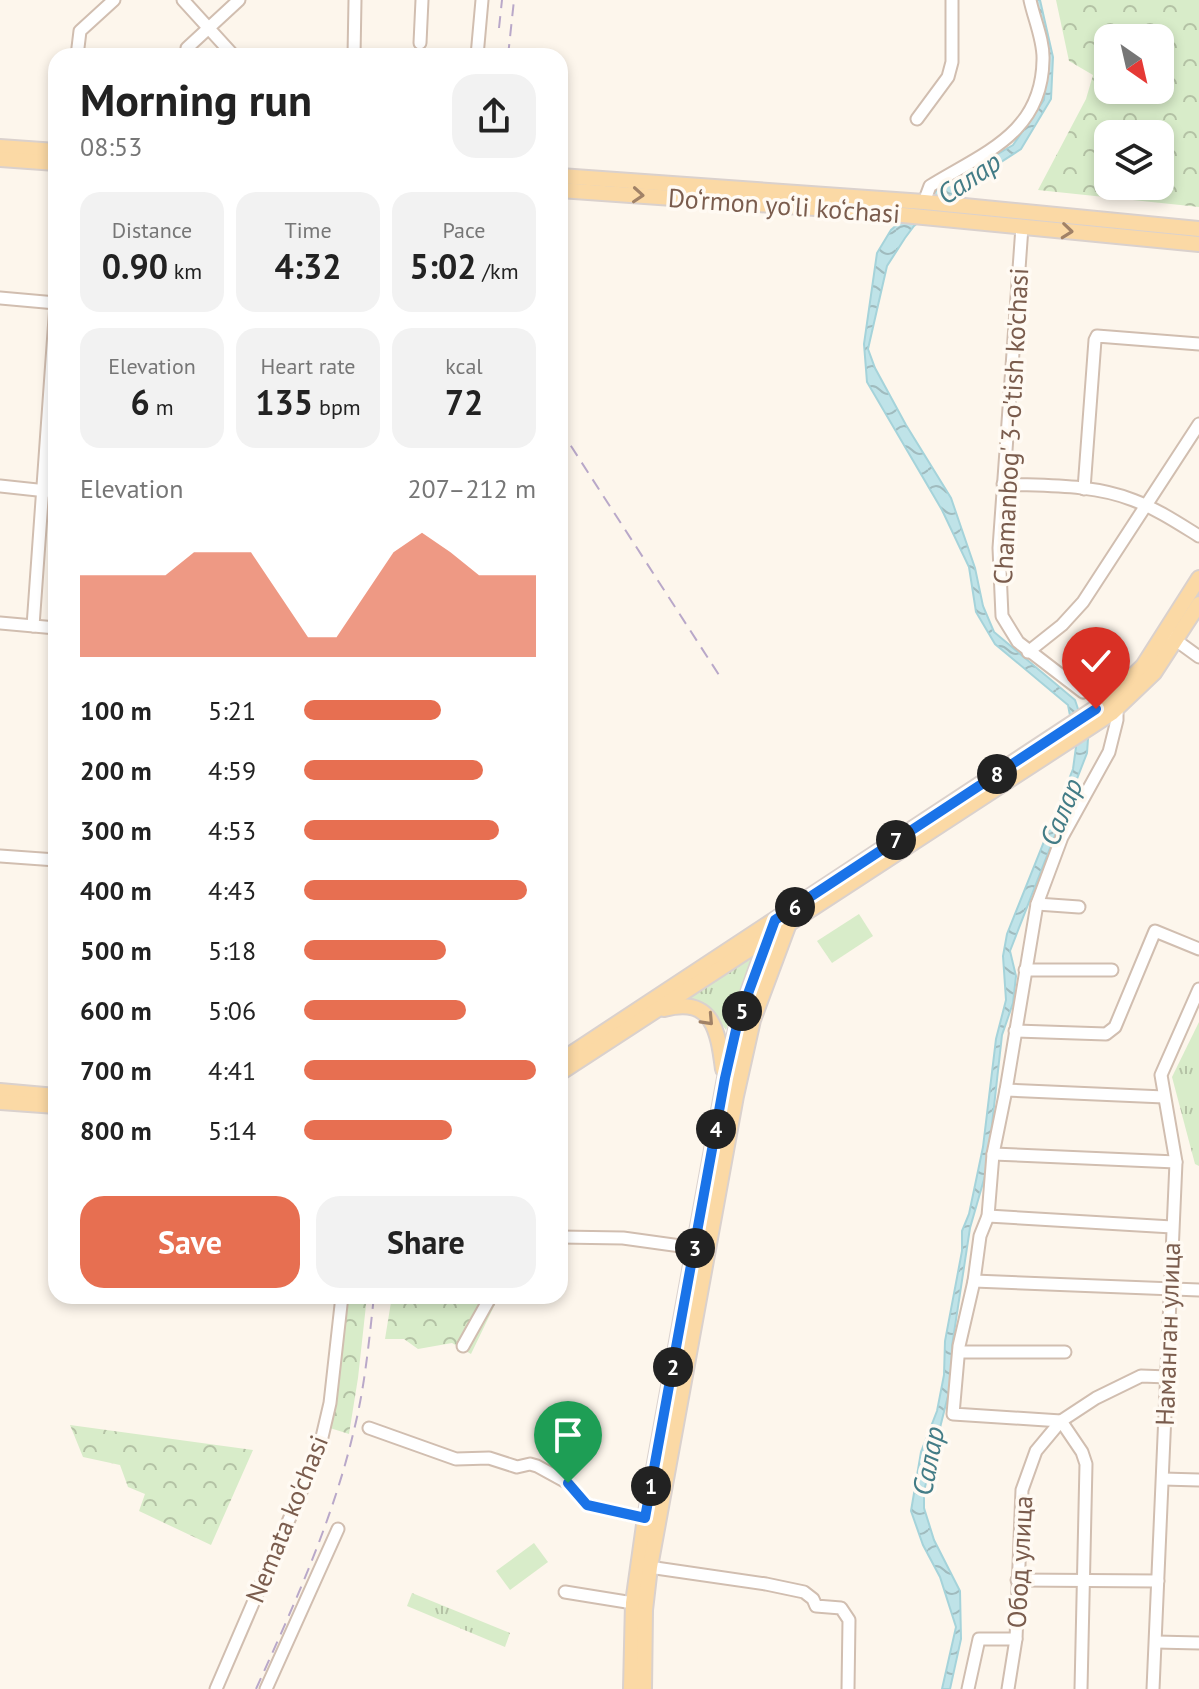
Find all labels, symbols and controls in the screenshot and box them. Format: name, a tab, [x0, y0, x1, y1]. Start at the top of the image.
north arrow	[1094, 24, 1174, 104]
map controls	[1094, 24, 1174, 200]
text: Morning run	[80, 71, 312, 128]
button: share	[452, 74, 536, 158]
button: layers	[1094, 120, 1174, 200]
text: 08:53	[80, 130, 142, 163]
water label: Салар	[930, 143, 1008, 212]
street label: Do‘rmon yo‘li ko‘chasi	[667, 181, 901, 230]
one-way arrow	[632, 186, 645, 203]
text: Distance	[112, 216, 192, 244]
text: Time	[284, 216, 332, 244]
text: Pace	[442, 216, 486, 244]
one-way arrow	[1061, 223, 1074, 240]
text: 0.90	[102, 244, 168, 288]
text: 4:32	[275, 244, 341, 288]
text: 5:02	[409, 244, 476, 288]
text: km	[168, 257, 202, 285]
text: /km	[476, 257, 519, 285]
street label: Chamanbog' 3-o'tish ko'chasi	[986, 267, 1035, 585]
text: Elevation	[108, 352, 196, 380]
text: Heart rate	[260, 352, 356, 380]
text: kcal	[445, 352, 483, 380]
text: 6	[130, 380, 150, 424]
text: 135	[255, 380, 313, 424]
text: 72	[445, 380, 483, 424]
text: m	[150, 393, 174, 421]
text: bpm	[313, 393, 361, 421]
text: Elevation	[80, 472, 184, 505]
text: 207–212 m	[407, 472, 536, 505]
pin	[1062, 627, 1130, 709]
icon: check	[1074, 639, 1118, 683]
text: 100 m	[80, 694, 152, 727]
text: 5:21	[208, 694, 256, 727]
text: 200 m	[80, 754, 152, 787]
text: 4:59	[208, 754, 256, 787]
pin: 8	[977, 754, 1017, 794]
text: 8	[991, 760, 1003, 788]
water label: Салар	[1030, 773, 1091, 851]
text: 300 m	[80, 814, 152, 847]
text: 4:53	[208, 814, 256, 847]
pin: 7	[876, 820, 916, 860]
text: 7	[890, 826, 902, 854]
text: 400 m	[80, 874, 152, 907]
text: 4:43	[208, 874, 256, 907]
pin: 6	[775, 887, 815, 927]
text: 6	[789, 893, 801, 921]
text: 500 m	[80, 934, 152, 967]
text: 5:18	[208, 934, 256, 967]
pin: 5	[722, 991, 762, 1031]
text: 600 m	[80, 994, 152, 1027]
text: 5:06	[208, 994, 256, 1027]
text: 5	[736, 997, 748, 1025]
one-way arrow	[698, 1011, 713, 1025]
text: 700 m	[80, 1054, 152, 1087]
text: 4:41	[208, 1054, 256, 1087]
pin: 4	[696, 1109, 736, 1149]
text: 800 m	[80, 1114, 152, 1147]
text: 5:14	[208, 1114, 256, 1147]
text: 4	[710, 1115, 722, 1143]
button: Save	[80, 1196, 300, 1288]
button: Share	[316, 1196, 536, 1288]
pin: 3	[675, 1228, 715, 1268]
text: 3	[689, 1234, 701, 1262]
street label: Наманган улица	[1148, 1242, 1187, 1426]
pin: 2	[653, 1347, 693, 1387]
text: 2	[667, 1353, 679, 1381]
pin	[534, 1401, 602, 1483]
icon: arrive	[546, 1413, 590, 1457]
water label: Салар	[903, 1423, 952, 1498]
street label: Nemata ko'chasi	[238, 1430, 335, 1607]
pin: 1	[631, 1466, 671, 1506]
text: 1	[645, 1472, 657, 1500]
street label: Обод улица	[1000, 1495, 1039, 1629]

